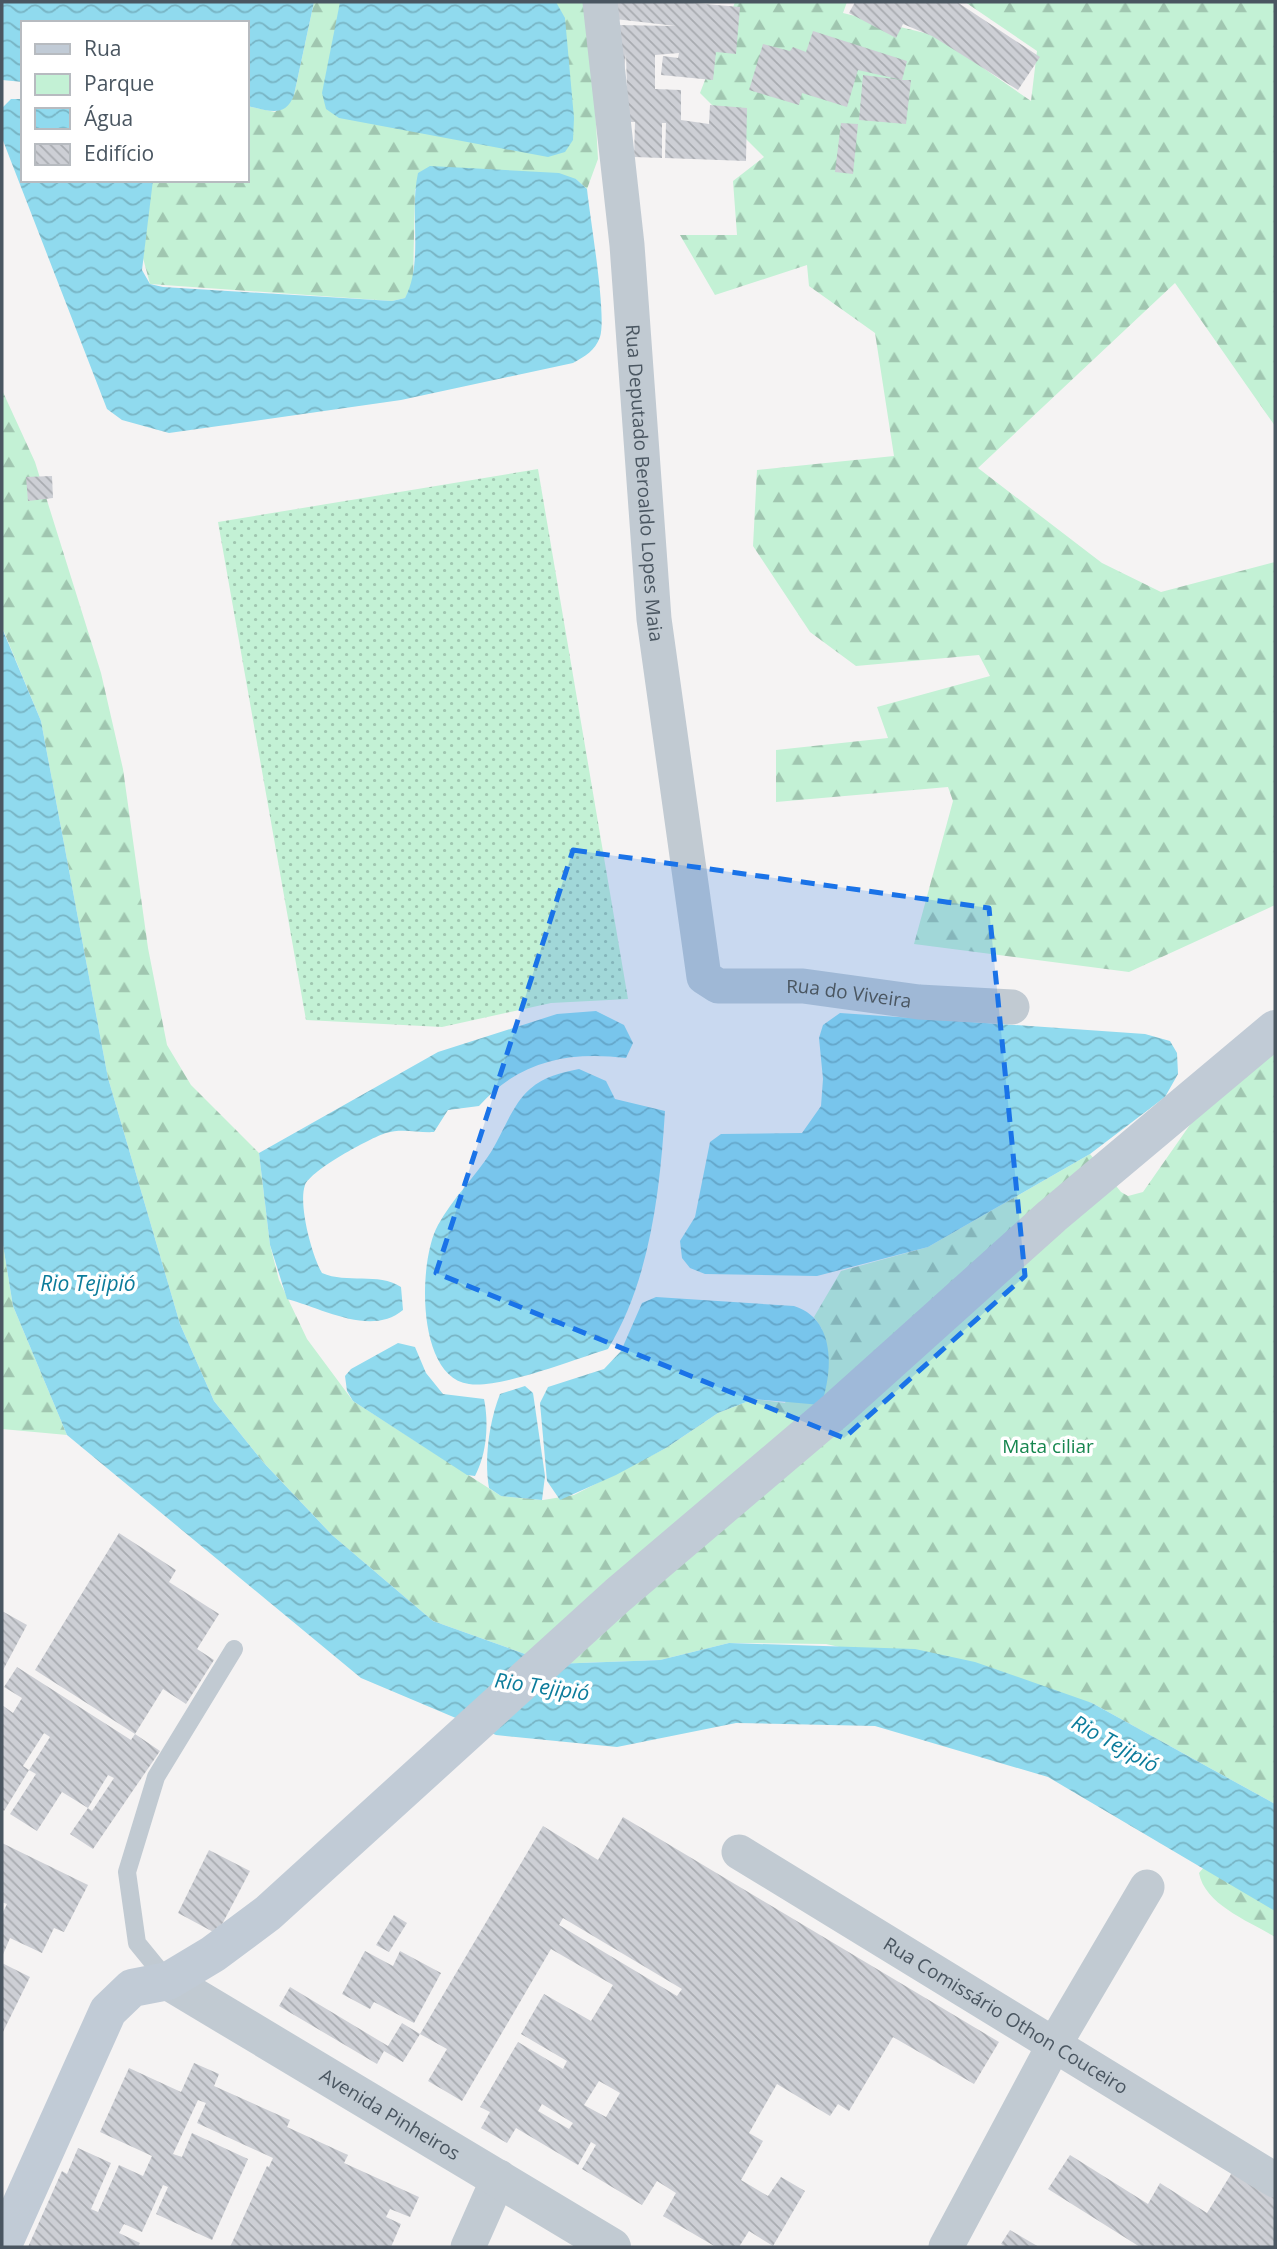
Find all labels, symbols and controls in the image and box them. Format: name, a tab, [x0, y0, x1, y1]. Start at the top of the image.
legend	[21, 21, 248, 182]
text: Rua	[84, 34, 122, 62]
text: Parque	[84, 69, 154, 97]
text: Água	[84, 104, 133, 132]
text: Edifício	[84, 139, 154, 167]
street label: Rua Deputado Beroaldo Lopes Maia	[620, 323, 670, 643]
street label: Rua do Viveira	[786, 972, 913, 1014]
water label: Rio Tejipió	[40, 1269, 136, 1297]
park label: Mata ciliar	[1002, 1433, 1094, 1459]
water label: Rio Tejipió	[493, 1666, 591, 1707]
water label: Rio Tejipió	[1067, 1708, 1164, 1778]
street label: Rua Comissário Othon Couceiro	[879, 1931, 1133, 2100]
street label: Avenida Pinheiros	[315, 2062, 465, 2166]

